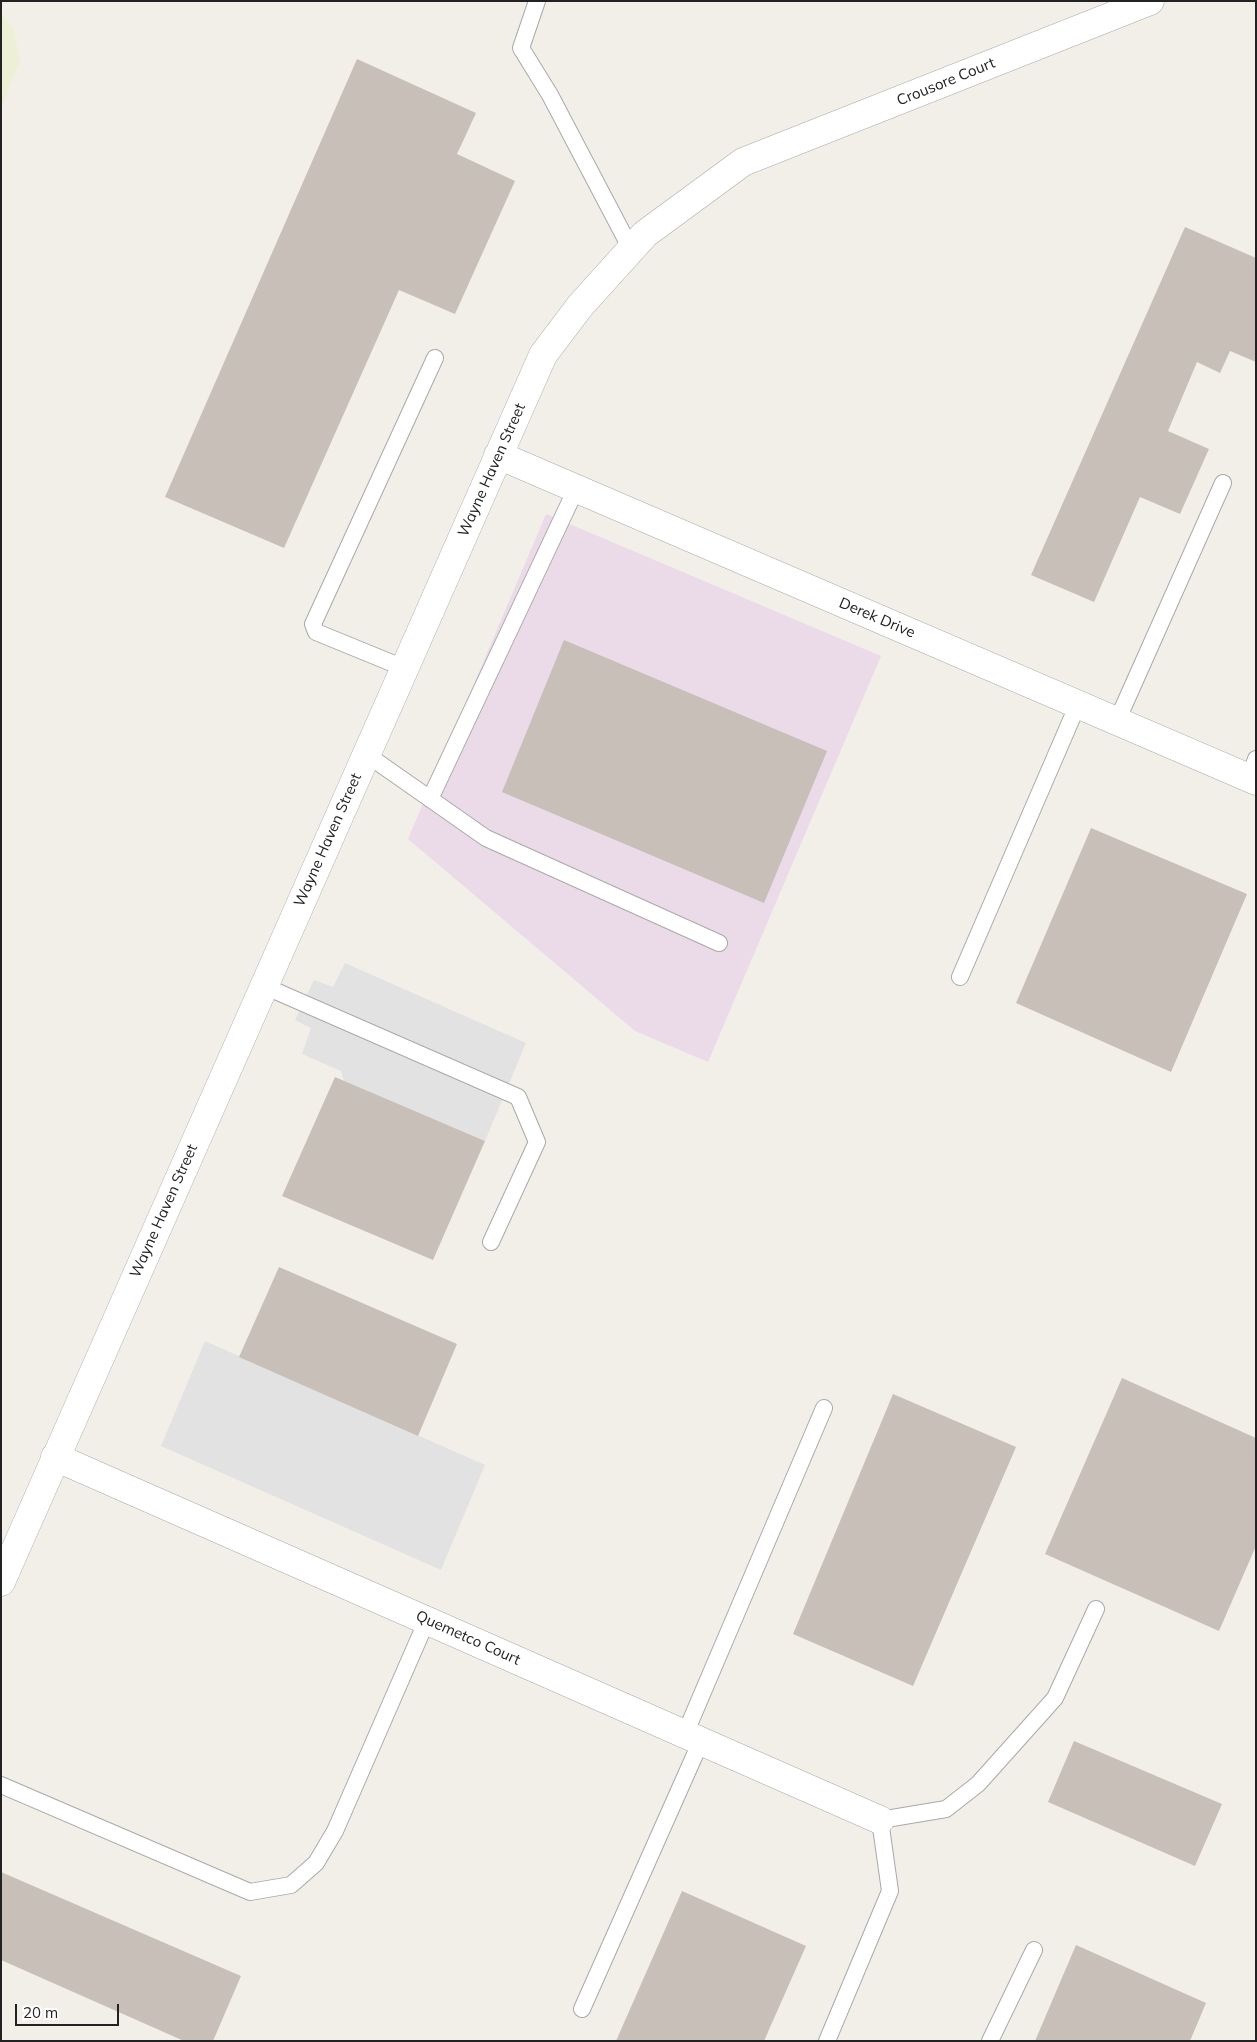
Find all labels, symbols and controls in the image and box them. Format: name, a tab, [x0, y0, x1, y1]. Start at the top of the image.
street label: Crousore Court	[894, 54, 998, 110]
street label: Wayne Haven Street	[454, 400, 530, 540]
street label: Derek Drive	[836, 594, 918, 642]
street label: Wayne Haven Street	[290, 770, 366, 910]
street label: Wayne Haven Street	[126, 1141, 202, 1281]
street label: Quemetco Court	[413, 1607, 523, 1669]
scale bar	[18, 1994, 121, 2026]
text: 20 m	[23, 2003, 58, 2022]

